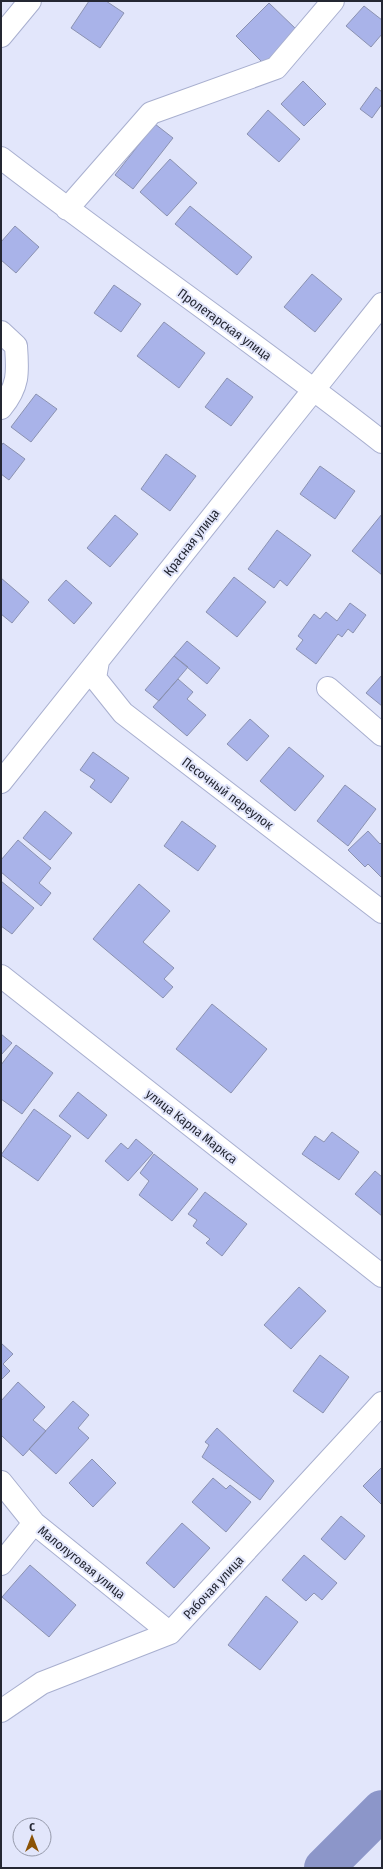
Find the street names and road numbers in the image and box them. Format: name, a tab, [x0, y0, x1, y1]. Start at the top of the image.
street label: Пролетарская улица	[175, 285, 275, 363]
street label: Красная улица	[161, 506, 222, 579]
street label: Песочный переулок	[179, 754, 276, 833]
street label: улица Карла Маркса	[143, 1086, 240, 1167]
street label: Малолуговая улица	[35, 1523, 128, 1602]
street label: Рабочая улица	[180, 1553, 246, 1622]

